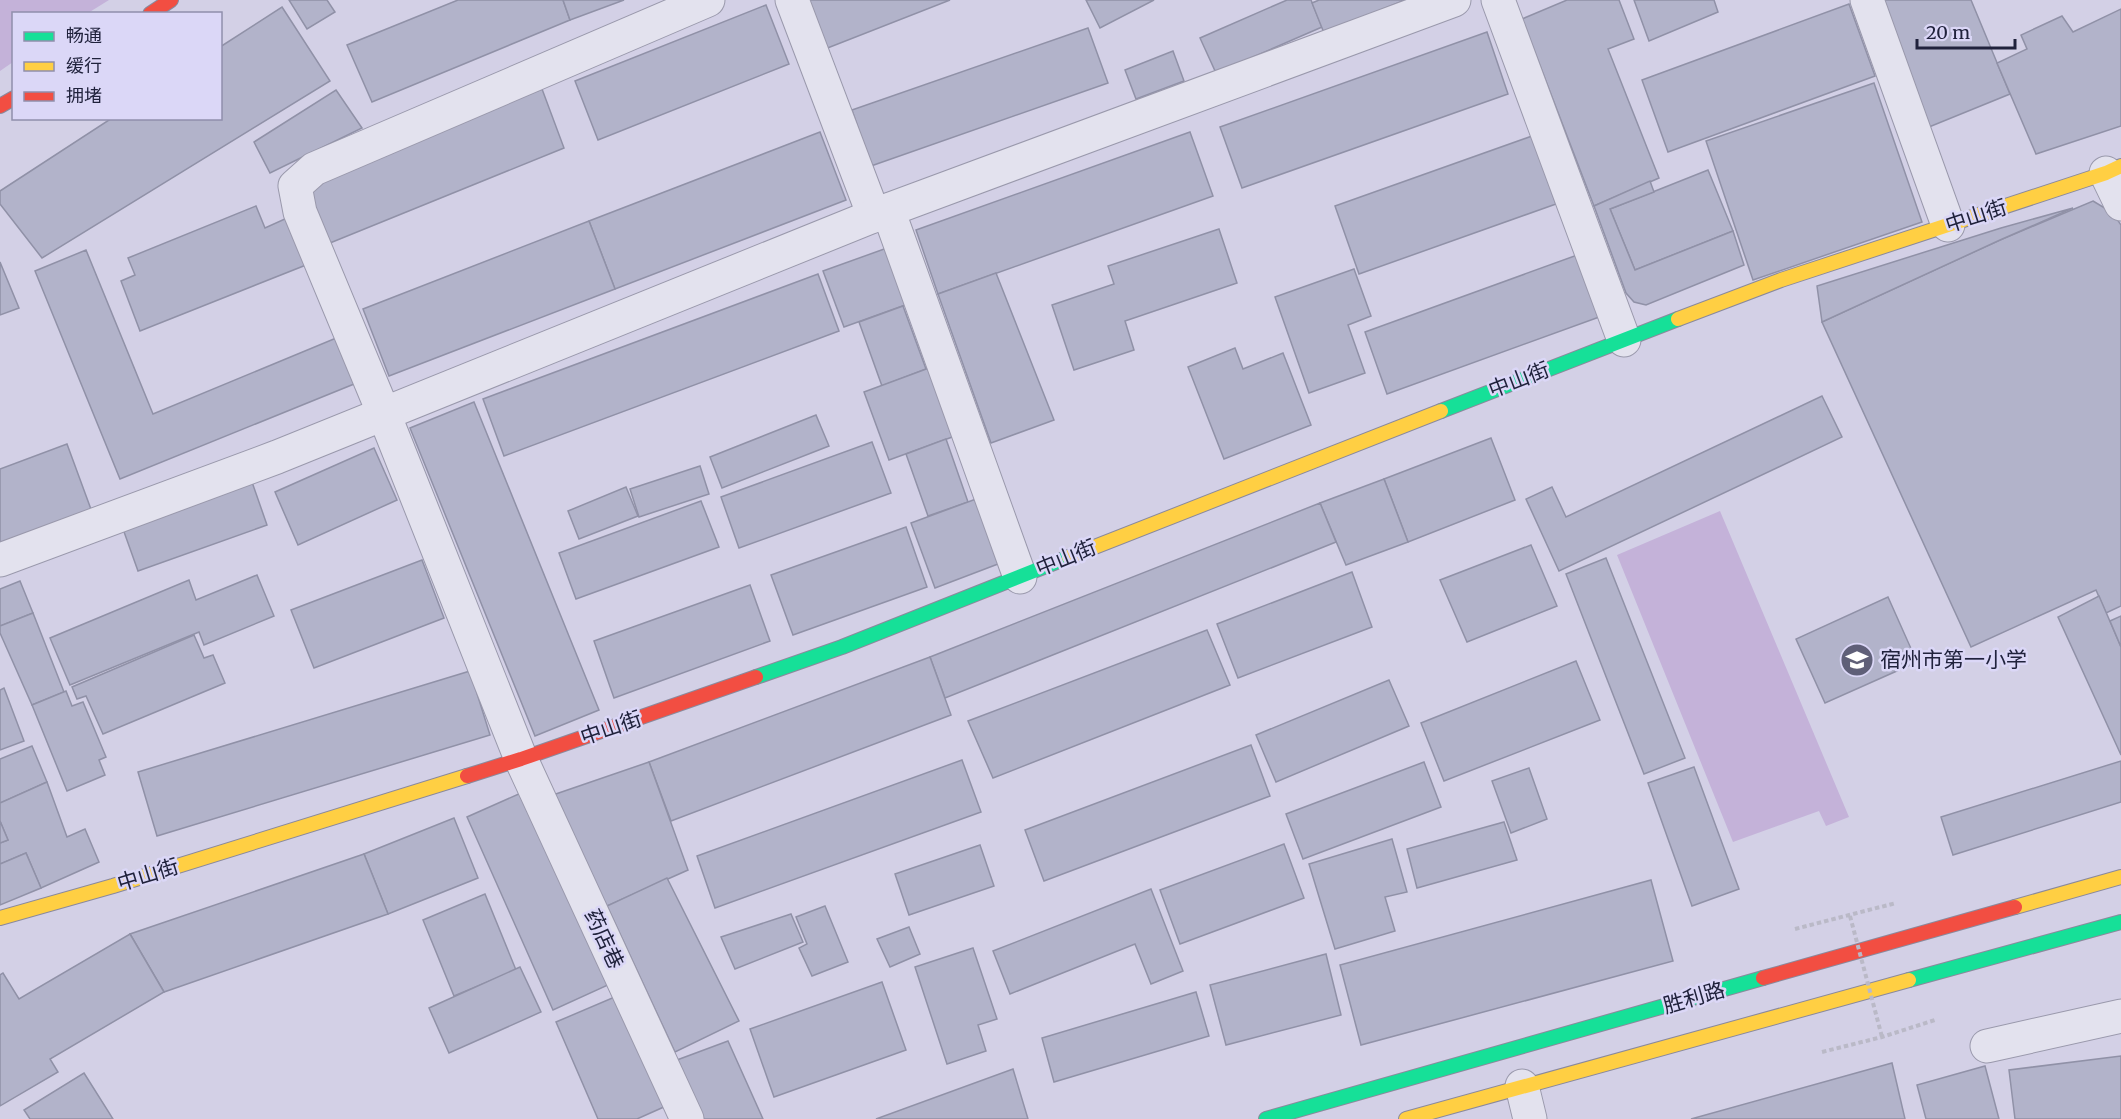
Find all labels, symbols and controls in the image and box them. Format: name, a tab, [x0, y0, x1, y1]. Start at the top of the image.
legend	[12, 12, 222, 120]
scale bar	[1917, 12, 2014, 50]
text: 20 m	[1926, 21, 1970, 44]
text: 畅通	[66, 24, 102, 47]
text: 缓行	[66, 54, 102, 77]
text: 拥堵	[66, 84, 102, 107]
street label: 中山街	[1942, 193, 2010, 238]
street label: 中山街	[1485, 356, 1553, 403]
street label: 中山街	[1032, 533, 1100, 582]
school or university icon: 宿州市第一小学	[1839, 642, 1875, 678]
place label: 宿州市第一小学	[1880, 646, 2027, 673]
street label: 中山街	[577, 705, 645, 751]
street label: 中山街	[114, 852, 182, 897]
street label: 药店巷	[579, 905, 630, 973]
street label: 胜利路	[1660, 976, 1728, 1019]

